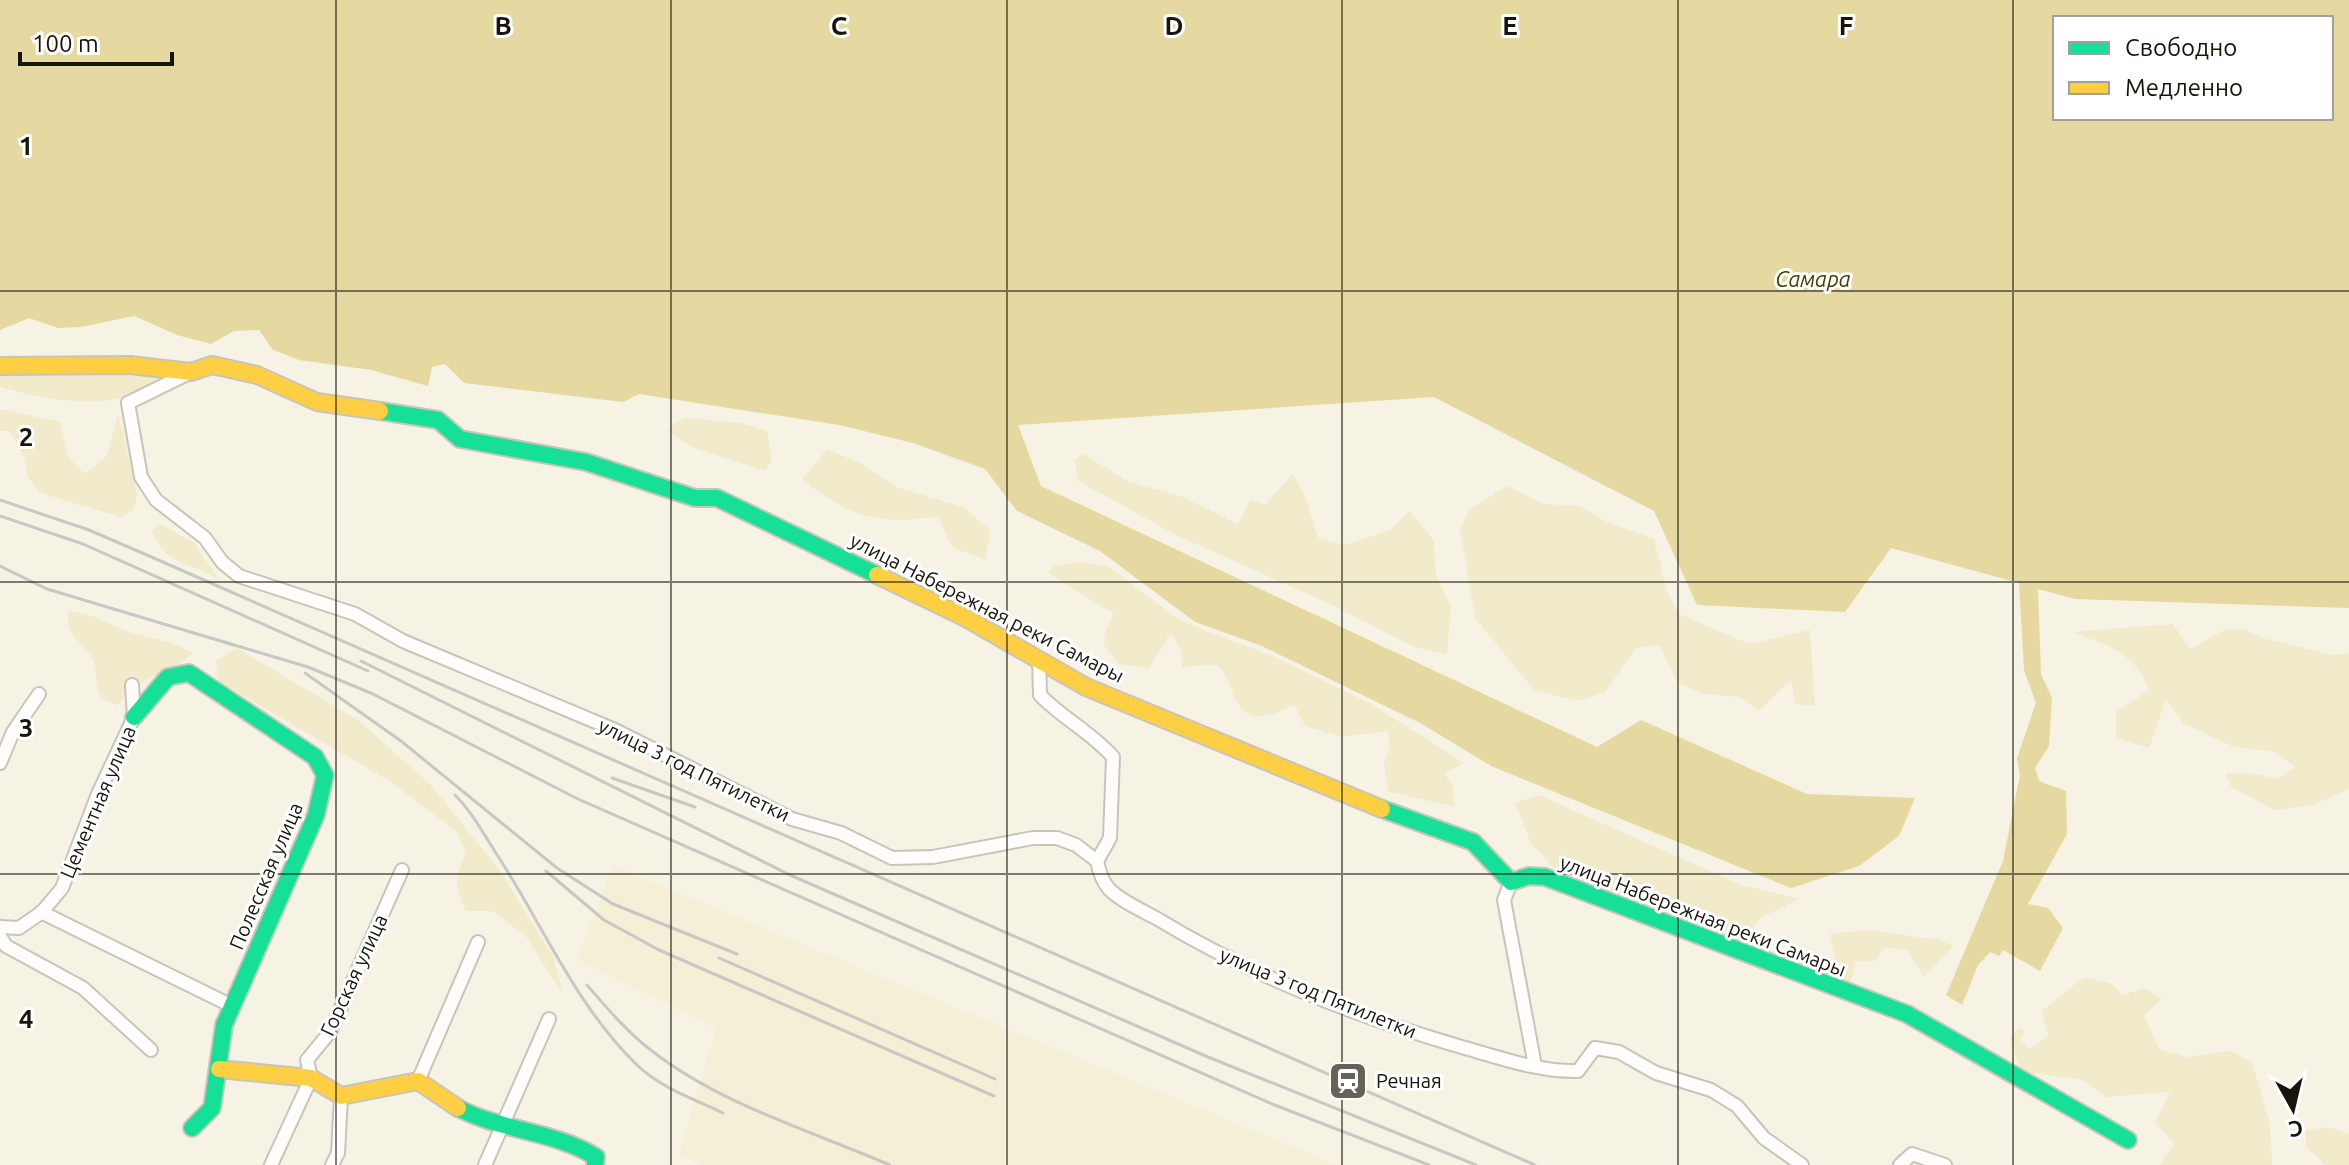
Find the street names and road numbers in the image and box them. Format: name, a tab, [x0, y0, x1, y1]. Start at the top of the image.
street label: улица Набережная реки Самары	[846, 528, 1128, 687]
street label: улица 3 год Пятилетки	[595, 713, 794, 826]
street label: Цементная улица	[55, 722, 140, 881]
street label: Полесская улица	[224, 799, 307, 953]
street label: улица Набережная реки Самары	[1557, 850, 1849, 981]
street label: Горская улица	[315, 910, 392, 1039]
street label: улица 3 год Пятилетки	[1216, 942, 1420, 1043]

